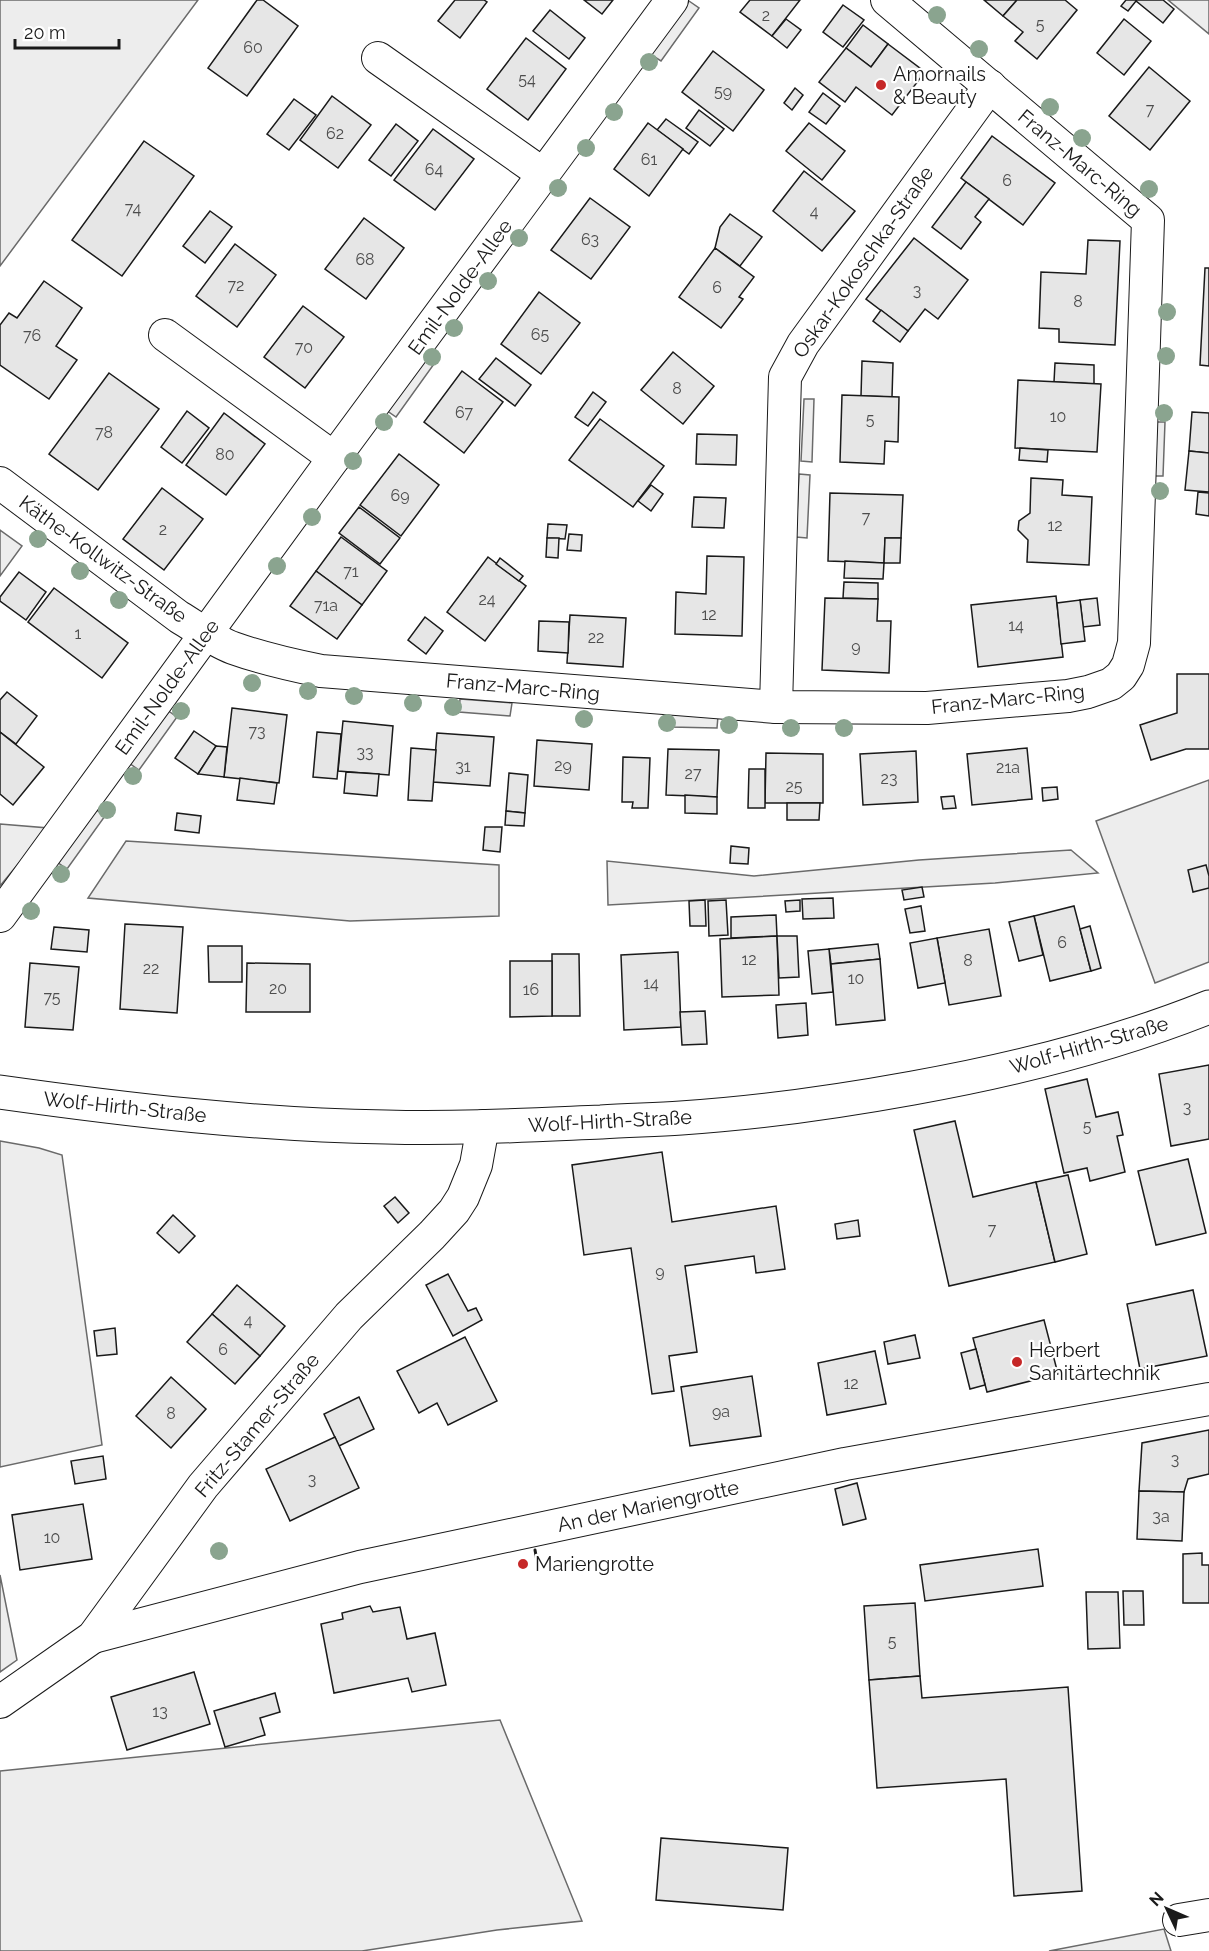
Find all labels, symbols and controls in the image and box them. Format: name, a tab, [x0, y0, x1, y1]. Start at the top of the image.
house number: 2	[762, 6, 770, 25]
scale bar	[15, 12, 118, 50]
house number: 5	[1036, 15, 1045, 34]
text: 20 m	[24, 22, 66, 43]
house number: 60	[243, 38, 263, 57]
place label: Amornails & Beauty	[893, 62, 986, 109]
house number: 54	[518, 70, 536, 89]
marker: Amornails & Beauty	[874, 78, 888, 92]
house number: 59	[714, 82, 732, 101]
house number: 7	[1146, 100, 1155, 119]
street label: Franz-Marc-Ring	[1013, 104, 1147, 222]
house number: 62	[326, 124, 344, 143]
house number: 61	[641, 150, 657, 169]
house number: 64	[425, 160, 443, 179]
street label: Oskar-Kokoschka-Straße	[788, 161, 939, 362]
house number: 6	[1002, 171, 1012, 190]
house number: 74	[125, 199, 141, 218]
house number: 4	[810, 202, 819, 221]
street label: Emil-Nolde-Allee	[403, 214, 517, 359]
house number: 63	[581, 230, 599, 249]
house number: 68	[355, 250, 375, 269]
house number: 72	[228, 276, 244, 295]
house number: 6	[712, 278, 722, 297]
house number: 3	[913, 281, 921, 300]
house number: 8	[1073, 292, 1083, 311]
house number: 65	[531, 325, 549, 344]
house number: 76	[23, 326, 41, 345]
house number: 70	[295, 338, 313, 357]
house number: 8	[672, 379, 682, 398]
house number: 67	[455, 403, 474, 422]
house number: 10	[1050, 407, 1066, 426]
house number: 5	[866, 410, 875, 429]
house number: 78	[95, 423, 113, 442]
house number: 80	[215, 445, 235, 464]
house number: 69	[390, 486, 410, 505]
street label: Käthe-Kollwitz-Straße	[14, 490, 192, 628]
house number: 7	[862, 508, 871, 527]
house number: 12	[1047, 516, 1063, 535]
house number: 2	[159, 520, 167, 539]
house number: 71	[343, 562, 359, 581]
house number: 24	[478, 590, 496, 609]
house number: 71a	[314, 596, 338, 615]
house number: 12	[701, 605, 717, 624]
street label: Emil-Nolde-Allee	[110, 614, 224, 759]
house number: 14	[1008, 616, 1024, 635]
house number: 1	[75, 624, 82, 643]
house number: 22	[588, 628, 604, 647]
house number: 9	[851, 637, 861, 656]
street label: Franz-Marc-Ring	[445, 668, 601, 706]
street label: Franz-Marc-Ring	[930, 679, 1086, 719]
house number: 73	[248, 722, 266, 741]
house number: 33	[356, 743, 374, 762]
house number: 29	[554, 756, 572, 775]
house number: 31	[455, 757, 471, 776]
house number: 21a	[996, 758, 1020, 777]
house number: 27	[685, 764, 702, 783]
house number: 23	[881, 769, 897, 788]
house number: 25	[785, 777, 803, 796]
house number: 6	[1057, 933, 1067, 952]
house number: 12	[741, 950, 757, 969]
house number: 8	[963, 951, 973, 970]
house number: 22	[143, 959, 159, 978]
house number: 10	[848, 969, 864, 988]
house number: 14	[643, 974, 659, 993]
house number: 20	[269, 979, 287, 998]
house number: 16	[523, 980, 539, 999]
house number: 75	[43, 988, 61, 1007]
street label: Wolf-Hirth-Straße	[1007, 1011, 1171, 1079]
street label: Wolf-Hirth-Straße	[42, 1087, 208, 1128]
house number: 3	[1183, 1098, 1191, 1117]
street label: Wolf-Hirth-Straße	[528, 1105, 693, 1137]
house number: 5	[1083, 1117, 1092, 1136]
house number: 7	[988, 1220, 997, 1239]
house number: 9	[655, 1262, 665, 1281]
house number: 4	[244, 1311, 253, 1330]
place label: Herbert Sanitärtechnik	[1029, 1338, 1161, 1385]
house number: 6	[218, 1340, 228, 1359]
street label: Fritz-Stamer-Straße	[190, 1348, 324, 1502]
marker: Herbert Sanitärtechnik	[1010, 1355, 1024, 1369]
house number: 12	[843, 1374, 859, 1393]
house number: 9a	[712, 1402, 730, 1421]
house number: 8	[166, 1404, 176, 1423]
house number: 3	[1171, 1450, 1179, 1469]
house number: 3	[308, 1470, 316, 1489]
street label: An der Mariengrotte	[555, 1475, 741, 1537]
house number: 3a	[1152, 1507, 1170, 1526]
house number: 10	[44, 1528, 60, 1547]
place label: Mariengrotte	[535, 1552, 654, 1576]
marker: Mariengrotte	[516, 1557, 530, 1571]
house number: 5	[888, 1632, 897, 1651]
house number: 13	[152, 1702, 168, 1721]
north arrow	[1137, 1879, 1197, 1939]
text: N	[1145, 1888, 1168, 1910]

